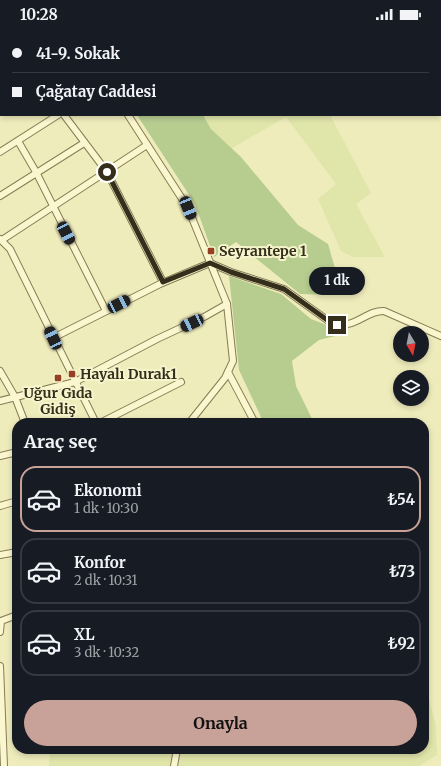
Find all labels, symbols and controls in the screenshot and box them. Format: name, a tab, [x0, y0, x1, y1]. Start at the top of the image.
text: 10:28	[20, 5, 58, 24]
text: 41-9. Sokak	[36, 44, 120, 63]
text: Çağatay Caddesi	[36, 82, 156, 101]
route start	[98, 163, 116, 181]
car	[178, 195, 198, 221]
car	[55, 220, 77, 246]
place label: Seyrantepe 1	[219, 242, 307, 260]
marker: Seyrantepe 1	[206, 246, 216, 256]
callout: 1 dk	[309, 267, 365, 295]
text: 1 dk	[324, 272, 350, 289]
car	[106, 293, 132, 315]
car	[179, 312, 205, 334]
route end	[328, 316, 346, 334]
car	[42, 325, 64, 351]
north arrow	[393, 326, 429, 362]
map controls	[393, 326, 429, 406]
place label: Hayalı Durak1	[80, 365, 177, 383]
marker: Hayalı Durak1	[67, 369, 77, 379]
button: layers	[393, 370, 429, 406]
marker: Uğur Gıda Gidiş	[53, 373, 63, 383]
place label: Uğur Gıda Gidiş	[24, 384, 93, 418]
text: Araç seç	[24, 430, 97, 453]
icon: car	[26, 481, 62, 517]
text: Ekonomi	[74, 481, 142, 500]
text: ₺54	[387, 490, 415, 509]
text: 1 dk · 10:30	[74, 500, 139, 517]
icon: car	[26, 553, 62, 589]
text: Konfor	[74, 553, 126, 572]
text: ₺73	[389, 562, 415, 581]
text: 2 dk · 10:31	[74, 572, 137, 589]
icon: car	[26, 625, 62, 661]
text: XL	[74, 625, 95, 644]
text: ₺92	[388, 634, 415, 653]
text: 3 dk · 10:32	[74, 644, 139, 661]
button: Onayla	[24, 700, 417, 746]

